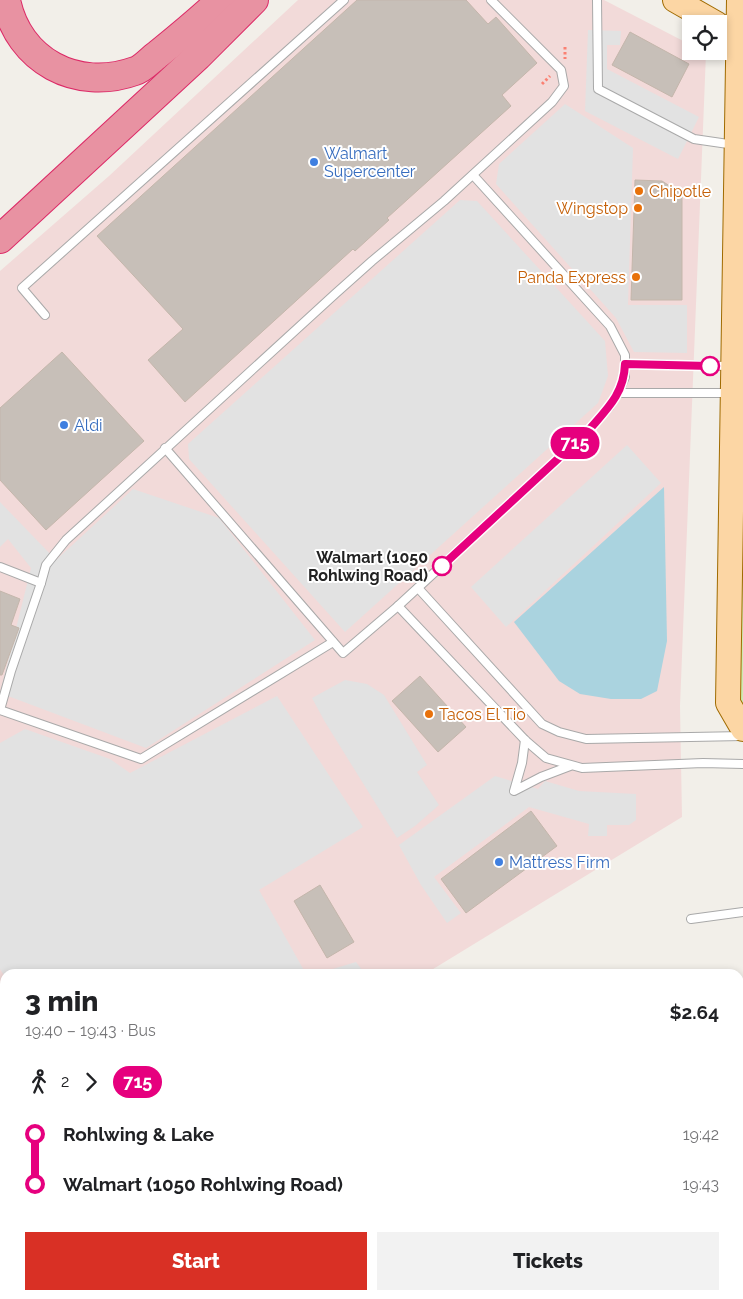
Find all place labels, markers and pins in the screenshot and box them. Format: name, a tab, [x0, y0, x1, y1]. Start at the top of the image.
place label: Walmart Supercenter	[324, 144, 416, 181]
marker: Walmart Supercenter	[308, 156, 320, 168]
place label: Chipotle	[649, 182, 711, 201]
marker: Chipotle	[633, 185, 645, 197]
place label: Wingstop	[556, 199, 628, 218]
marker: Wingstop	[632, 202, 644, 214]
place label: Panda Express	[517, 268, 626, 287]
marker: Panda Express	[630, 271, 642, 283]
unlabelled marker	[700, 356, 720, 376]
place label: Aldi	[74, 416, 103, 435]
marker: Aldi	[58, 419, 70, 431]
place label: Walmart (1050 Rohlwing Road)	[308, 548, 428, 585]
marker: Walmart (1050 Rohlwing Road)	[432, 556, 452, 576]
place label: Tacos El Tio	[439, 705, 526, 724]
marker: Tacos El Tio	[423, 708, 435, 720]
place label: Mattress Firm	[509, 853, 610, 872]
marker: Mattress Firm	[493, 856, 505, 868]

